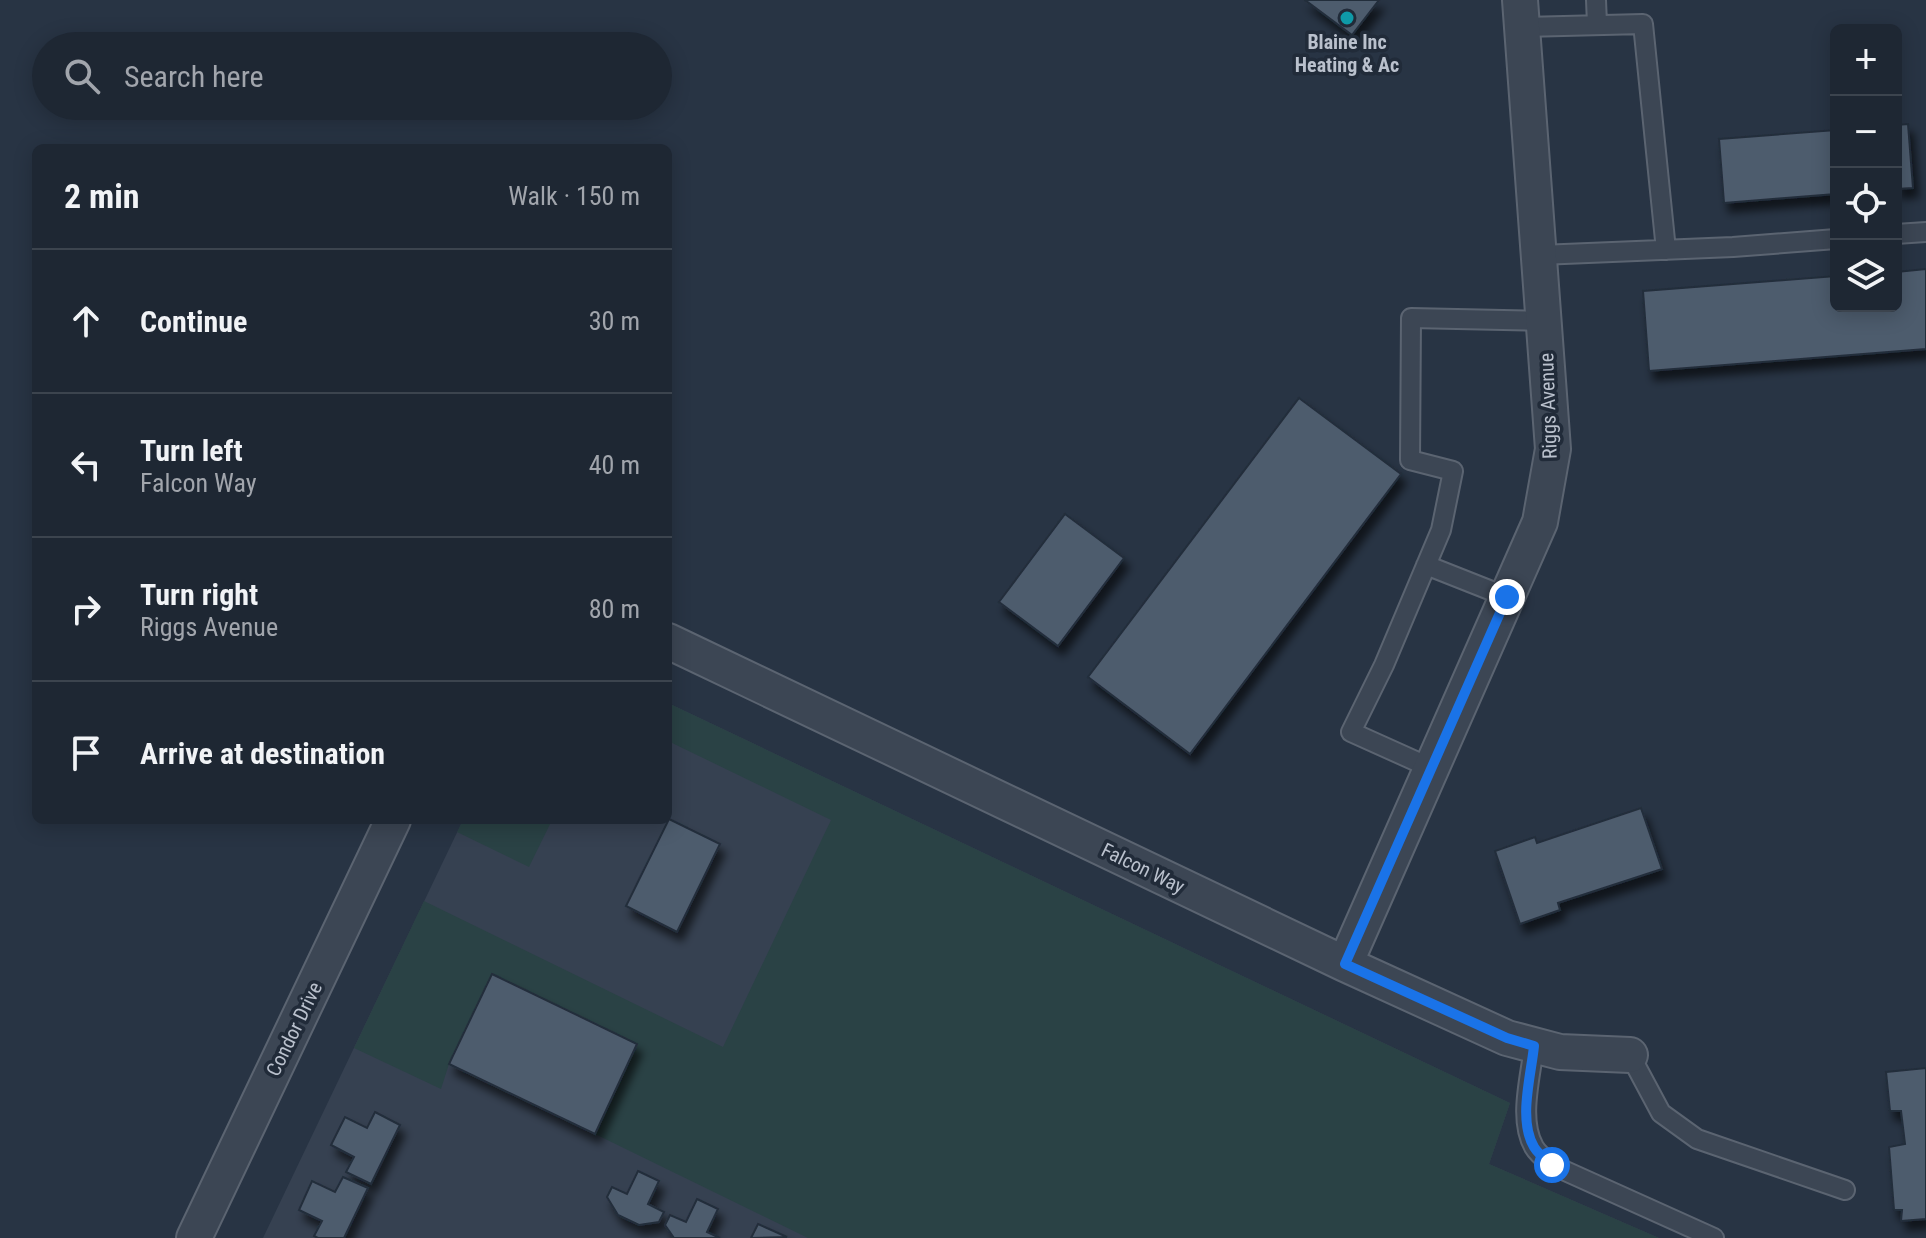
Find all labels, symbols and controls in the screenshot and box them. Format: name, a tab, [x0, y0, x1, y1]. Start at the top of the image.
marker: Blaine Inc Heating & Ac	[1338, 9, 1356, 27]
map controls	[1830, 24, 1902, 312]
button: +	[1830, 24, 1902, 96]
place label: Blaine Inc Heating & Ac	[1295, 30, 1399, 77]
search box	[32, 32, 672, 120]
icon: search	[60, 54, 104, 98]
text: Search here	[124, 59, 264, 94]
button: −	[1830, 96, 1902, 168]
button: locate	[1830, 168, 1902, 240]
text: 2 min	[64, 176, 140, 216]
text: Walk · 150 m	[508, 181, 640, 211]
button: layers	[1830, 240, 1902, 312]
icon: ahead	[64, 299, 108, 343]
text: Continue	[140, 304, 247, 339]
text: 30 m	[589, 306, 640, 336]
street label: Riggs Avenue	[1534, 352, 1562, 460]
text: Turn left	[140, 433, 243, 468]
icon: left	[64, 443, 108, 487]
text: 40 m	[589, 450, 640, 480]
text: Falcon Way	[140, 468, 257, 498]
text: Turn right	[140, 577, 258, 612]
route end	[1489, 579, 1525, 615]
icon: right	[64, 587, 108, 631]
text: 80 m	[589, 594, 640, 624]
text: Riggs Avenue	[140, 612, 278, 642]
icon: arrive	[64, 731, 108, 775]
text: Arrive at destination	[140, 736, 385, 771]
street label: Falcon Way	[1097, 838, 1189, 898]
street label: Condor Drive	[261, 978, 327, 1080]
route start	[1534, 1147, 1570, 1183]

